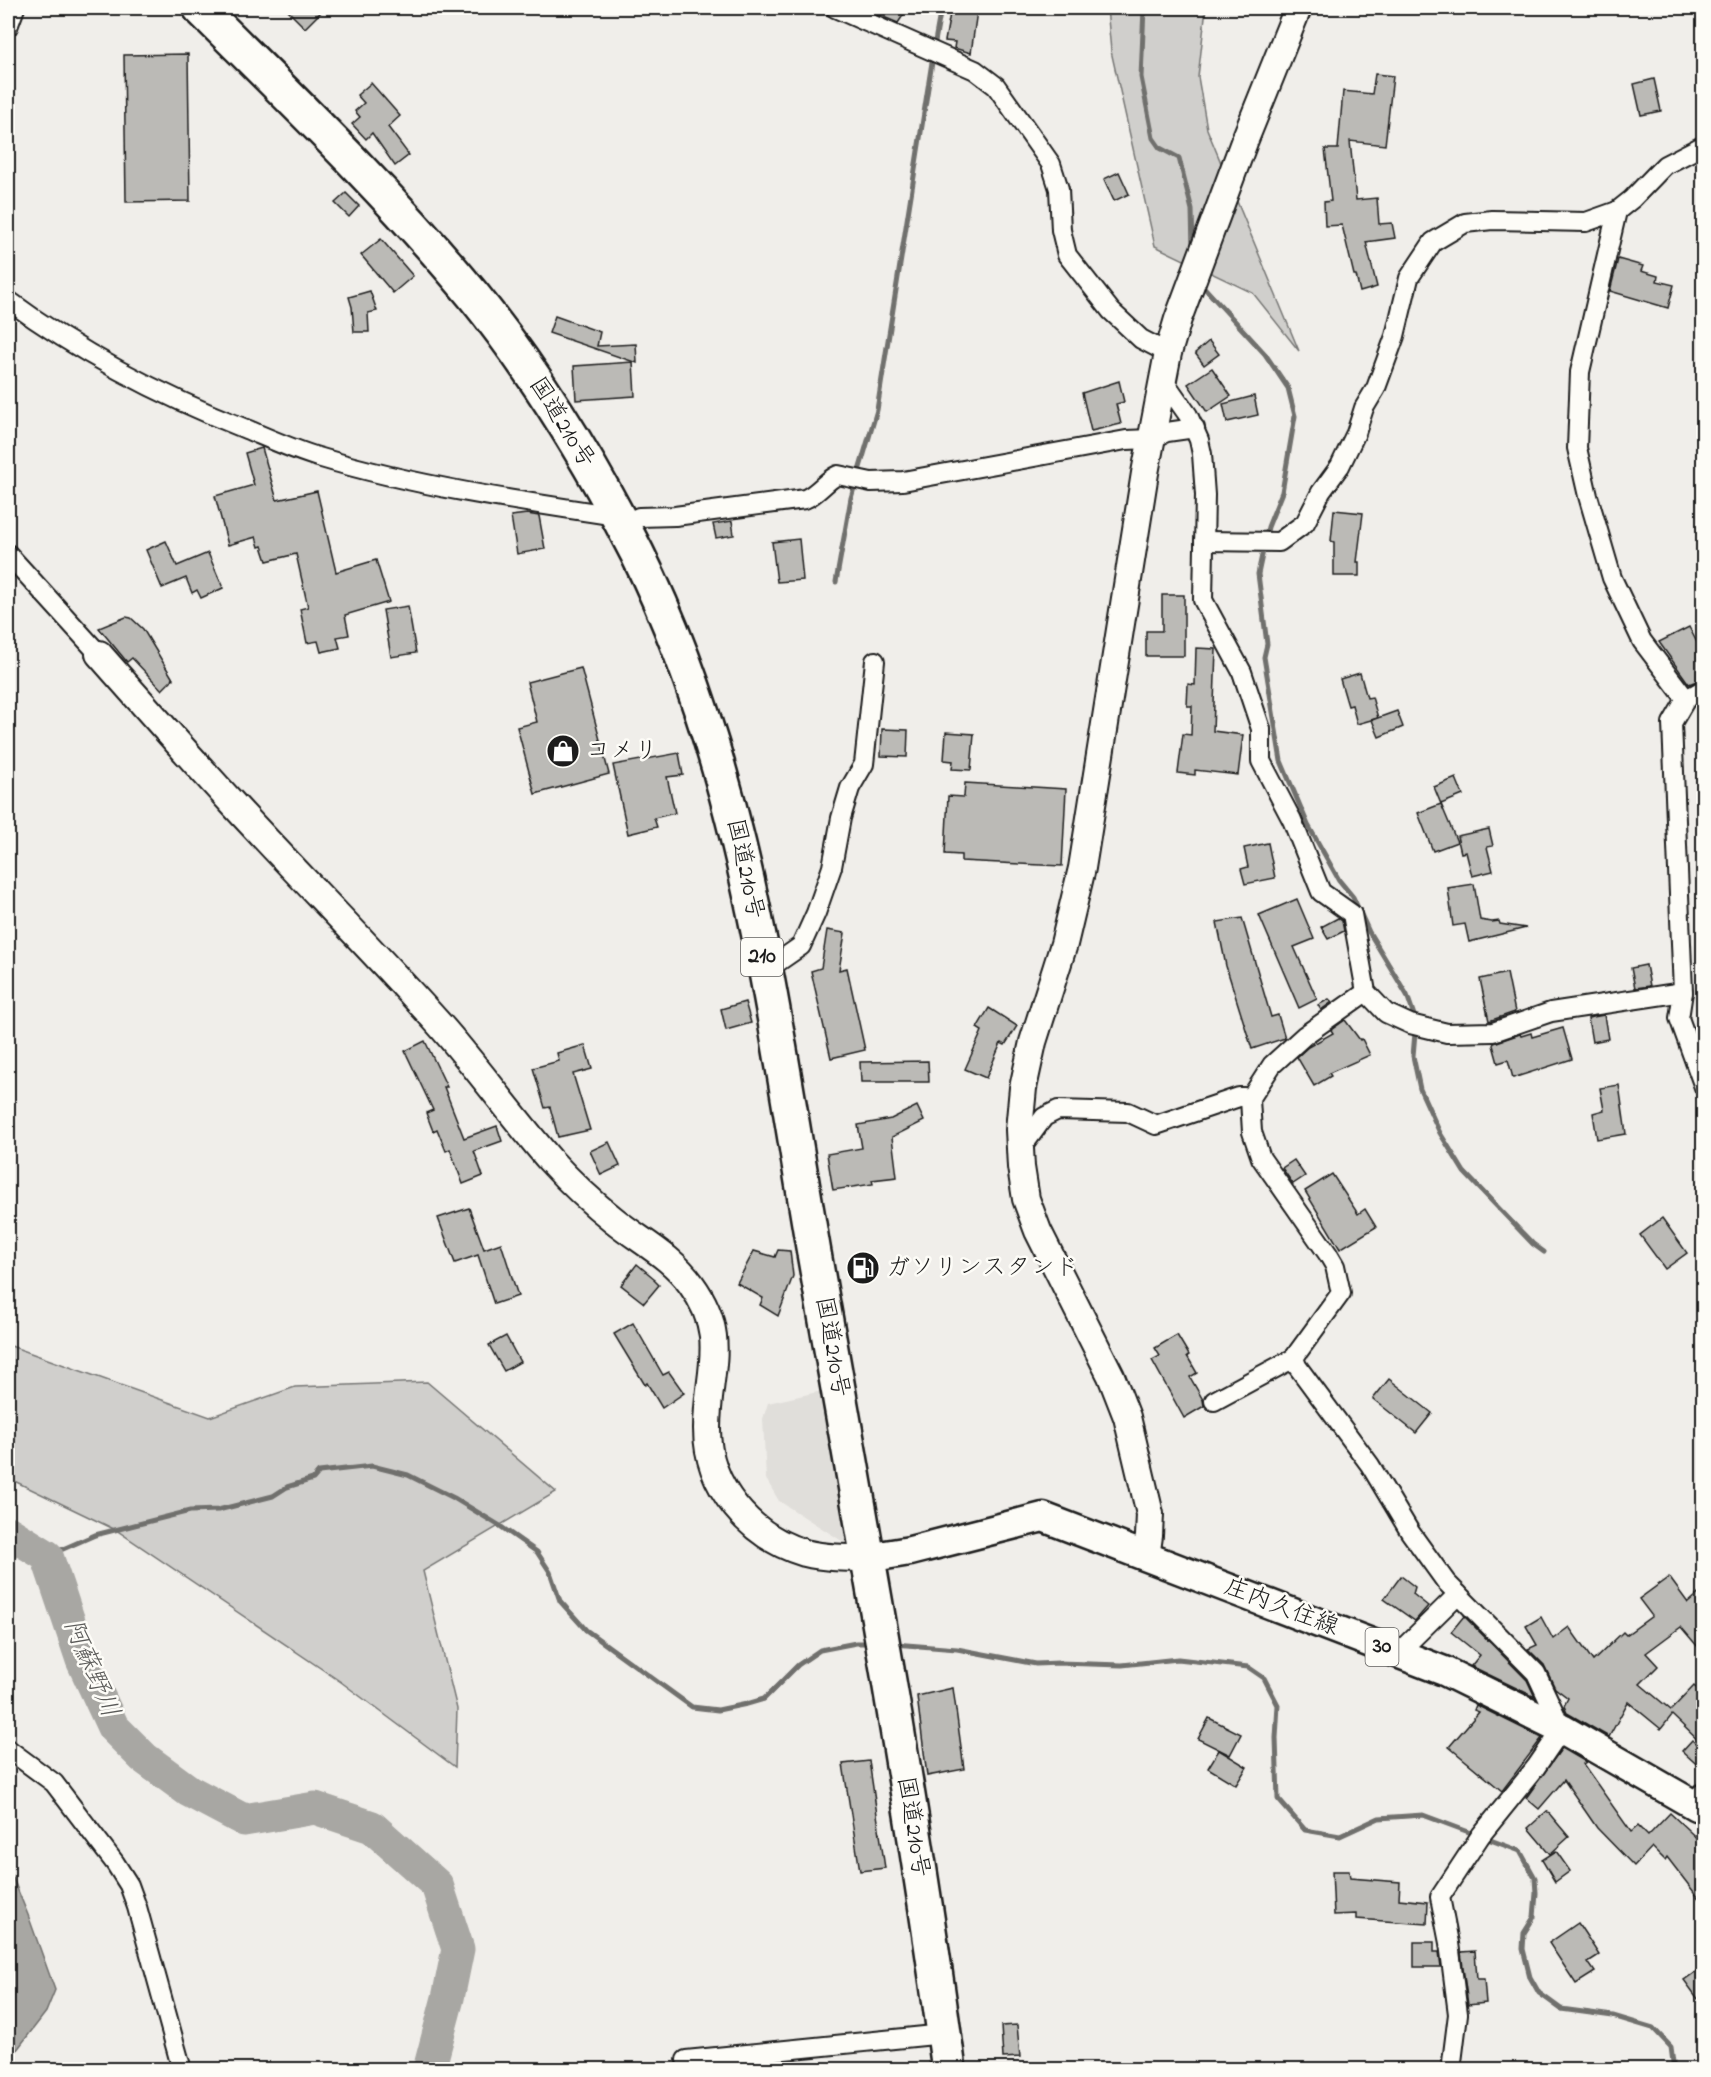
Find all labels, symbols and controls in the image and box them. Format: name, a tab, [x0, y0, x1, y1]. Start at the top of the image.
street label: 国道210号	[519, 371, 603, 475]
shop icon: コメリ	[545, 733, 581, 769]
place label: コメリ	[586, 734, 658, 769]
street label: 国道210号	[716, 816, 772, 922]
road number: 210	[741, 938, 783, 976]
fuel station icon: ガソリンスタンド	[845, 1250, 881, 1286]
place label: ガソリンスタンド	[886, 1251, 1078, 1286]
street label: 国道210号	[805, 1294, 857, 1400]
street label: 庄内久住線	[1219, 1570, 1343, 1646]
water label: 阿蘇野川	[52, 1614, 128, 1724]
road number: 30	[1366, 1628, 1398, 1666]
street label: 国道210号	[887, 1774, 937, 1880]

